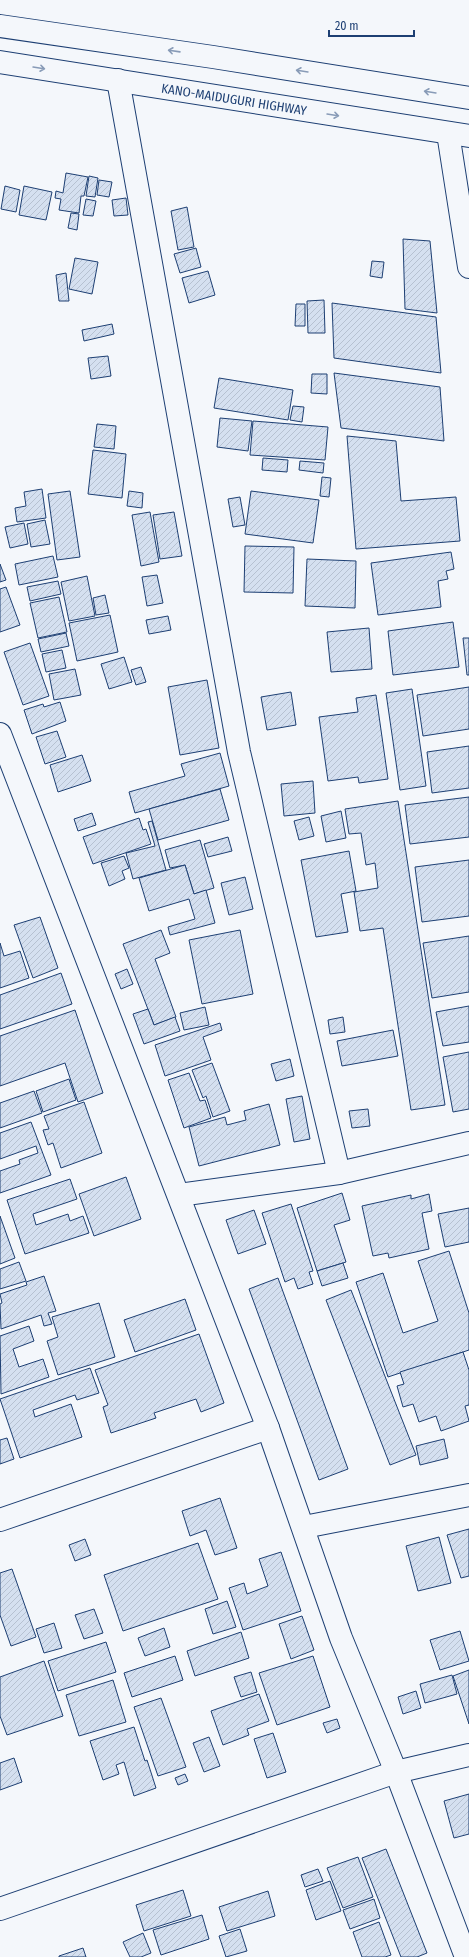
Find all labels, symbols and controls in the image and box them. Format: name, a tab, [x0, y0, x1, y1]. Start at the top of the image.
scale bar	[329, 12, 414, 38]
text: 20 m	[335, 19, 359, 33]
one-way arrow	[168, 47, 181, 55]
one-way arrow	[32, 64, 45, 72]
one-way arrow	[296, 67, 309, 75]
street label: KANO-MAIDUGURI HIGHWAY	[160, 80, 308, 118]
one-way arrow	[424, 87, 437, 95]
one-way arrow	[326, 111, 339, 119]

